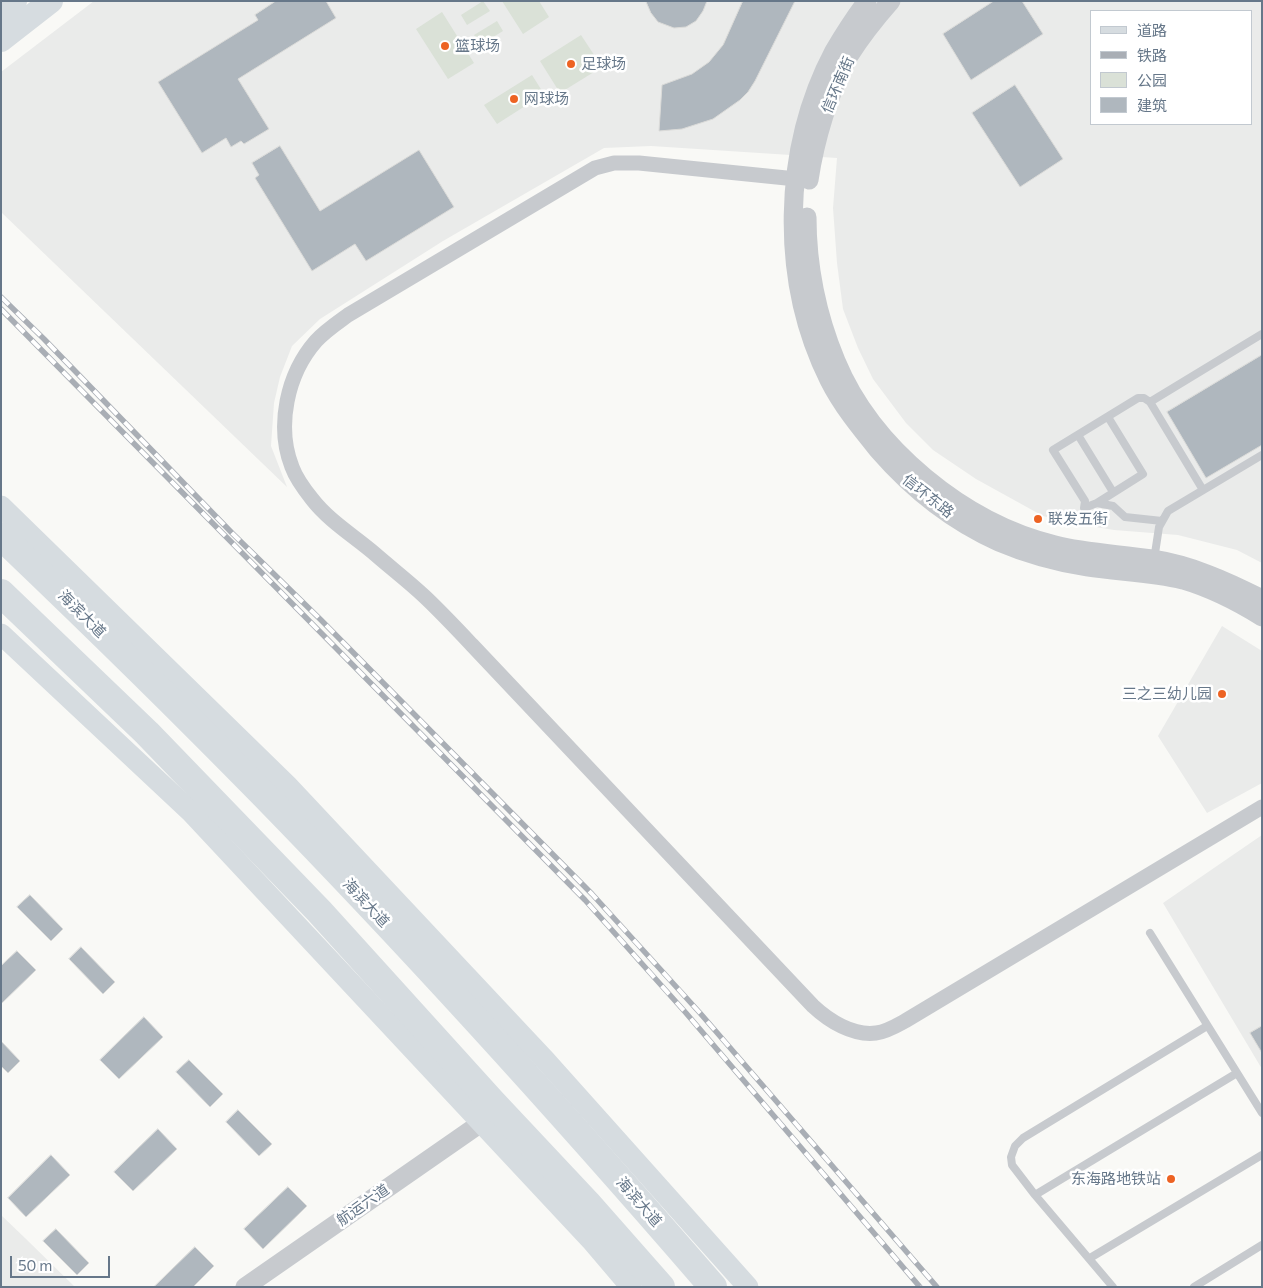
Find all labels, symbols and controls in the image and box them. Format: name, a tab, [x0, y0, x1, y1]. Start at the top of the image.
legend	[1090, 10, 1253, 125]
text: 道路	[1137, 21, 1167, 39]
place label: 篮球场	[455, 37, 500, 55]
marker: 篮球场	[439, 40, 451, 52]
text: 铁路	[1137, 46, 1167, 64]
street label: 信环南街	[818, 54, 858, 116]
place label: 足球场	[581, 55, 626, 73]
marker: 足球场	[565, 58, 577, 70]
text: 公园	[1137, 71, 1167, 89]
place label: 网球场	[524, 90, 569, 108]
marker: 网球场	[508, 93, 520, 105]
text: 建筑	[1137, 96, 1167, 114]
street label: 信环东路	[899, 470, 957, 522]
place label: 联发五街	[1048, 510, 1108, 528]
marker: 联发五街	[1032, 513, 1044, 525]
street label: 海滨大道	[54, 586, 110, 642]
place label: 三之三幼儿园	[1122, 685, 1212, 703]
marker: 三之三幼儿园	[1216, 688, 1228, 700]
street label: 海滨大道	[339, 875, 393, 931]
place label: 东海路地铁站	[1071, 1170, 1161, 1188]
street label: 海滨大道	[613, 1173, 665, 1231]
marker: 东海路地铁站	[1165, 1173, 1177, 1185]
street label: 航运六道	[333, 1180, 393, 1230]
scale bar	[12, 1246, 112, 1278]
text: 50 m	[18, 1256, 52, 1274]

